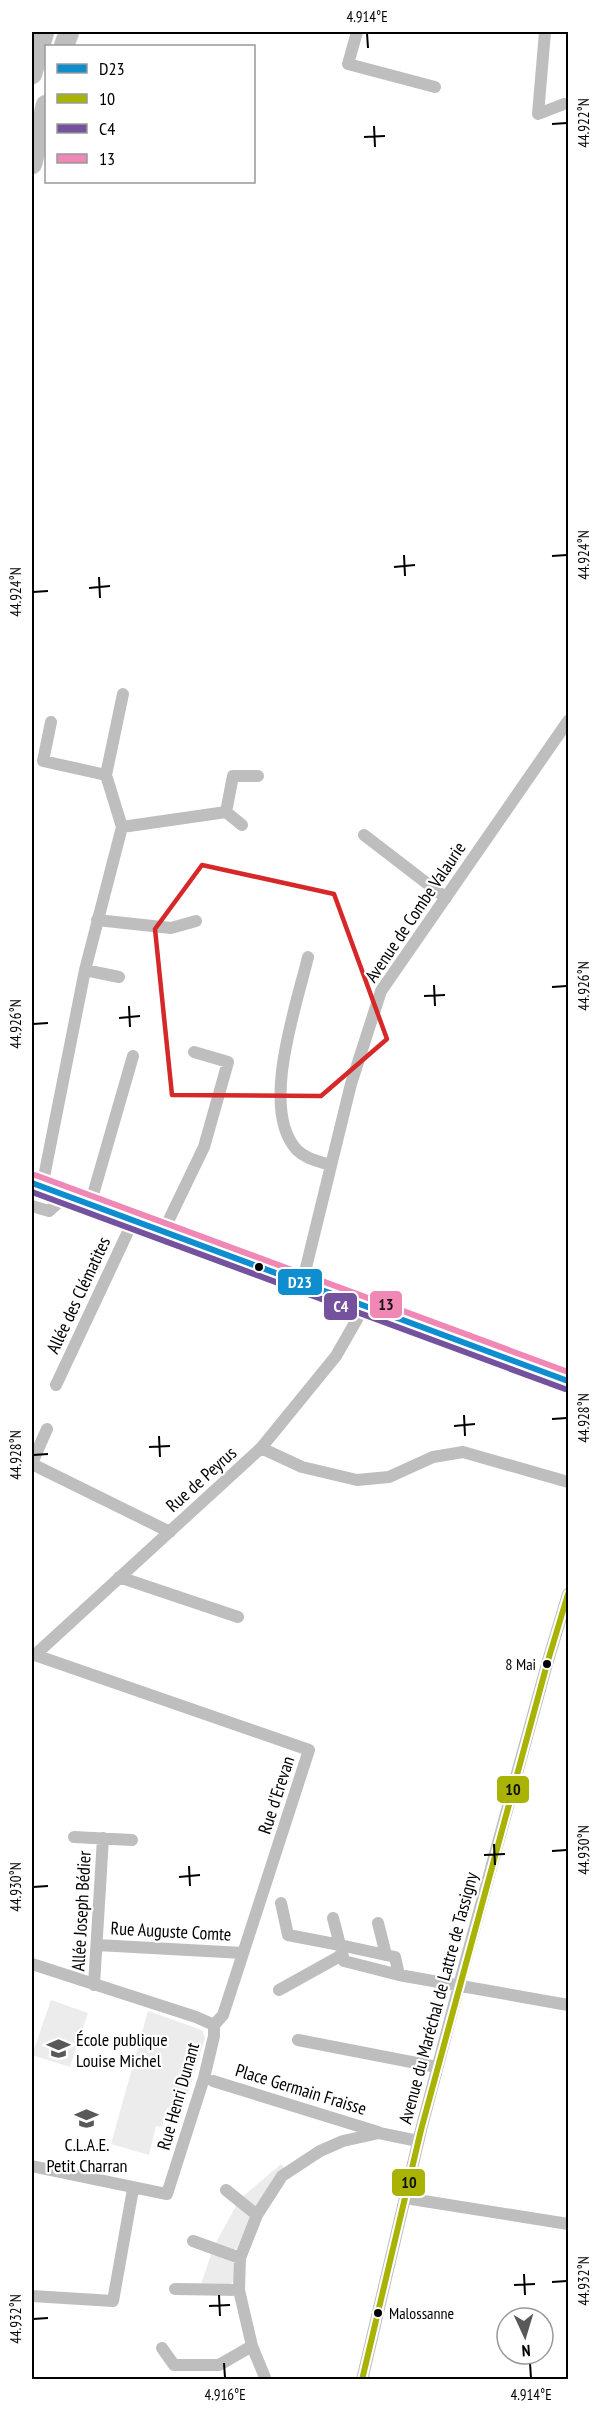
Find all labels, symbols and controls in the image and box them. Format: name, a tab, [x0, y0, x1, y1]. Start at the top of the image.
text: 4.914°E	[346, 7, 388, 26]
legend	[45, 45, 255, 183]
text: D23	[99, 57, 125, 80]
text: 10	[99, 87, 115, 110]
text: 44.922°N	[574, 98, 593, 148]
text: C4	[99, 117, 115, 140]
text: 13	[99, 147, 115, 170]
text: 44.924°N	[574, 530, 593, 580]
text: 44.924°N	[6, 567, 25, 617]
street label: Avenue de Combe Valaurie	[359, 837, 471, 987]
text: 44.926°N	[574, 961, 593, 1011]
text: 44.926°N	[6, 999, 25, 1049]
street label: Allée des Clématites	[41, 1233, 115, 1357]
unlabelled marker	[253, 1261, 265, 1273]
line badge: D23	[277, 1268, 323, 1296]
text: D23	[288, 1272, 312, 1292]
line badge: 13	[369, 1290, 403, 1319]
line badge: C4	[323, 1292, 358, 1321]
text: 13	[378, 1294, 394, 1314]
text: C4	[334, 1296, 349, 1316]
text: 44.928°N	[574, 1393, 593, 1443]
text: 44.928°N	[6, 1430, 25, 1480]
street label: Rue de Peyrus	[161, 1441, 241, 1517]
place label: 8 Mai	[505, 1654, 536, 1674]
marker: 8 Mai	[541, 1658, 553, 1670]
street label: Rue d'Erevan	[253, 1753, 299, 1837]
line badge: 10	[496, 1775, 530, 1804]
text: 10	[505, 1779, 521, 1799]
text: 44.930°N	[574, 1825, 593, 1875]
street label: Allée Joseph Bédier	[66, 1850, 96, 1972]
text: 44.930°N	[6, 1862, 25, 1912]
street label: Avenue du Maréchal de Lattre de Tassigny	[393, 1869, 483, 2126]
street label: Rue Auguste Comte	[110, 1916, 232, 1946]
place label: École publique Louise Michel	[76, 2028, 168, 2072]
school or university icon: École publique Louise Michel	[45, 2036, 71, 2062]
street label: Rue Henri Dunant	[152, 2040, 204, 2152]
street label: Place Germain Fraisse	[233, 2058, 369, 2120]
school or university icon: C.L.A.E. Petit Charran	[74, 2105, 100, 2131]
place label: C.L.A.E. Petit Charran	[47, 2133, 127, 2177]
line badge: 10	[391, 2168, 426, 2197]
text: 10	[401, 2172, 417, 2192]
text: 44.932°N	[574, 2256, 593, 2306]
text: 44.932°N	[6, 2294, 25, 2344]
place label: Malossanne	[389, 2303, 454, 2323]
north arrow	[495, 2306, 555, 2366]
marker: Malossanne	[372, 2307, 384, 2319]
text: N	[521, 2341, 531, 2361]
text: 4.916°E	[204, 2385, 246, 2404]
text: 4.914°E	[510, 2385, 552, 2404]

